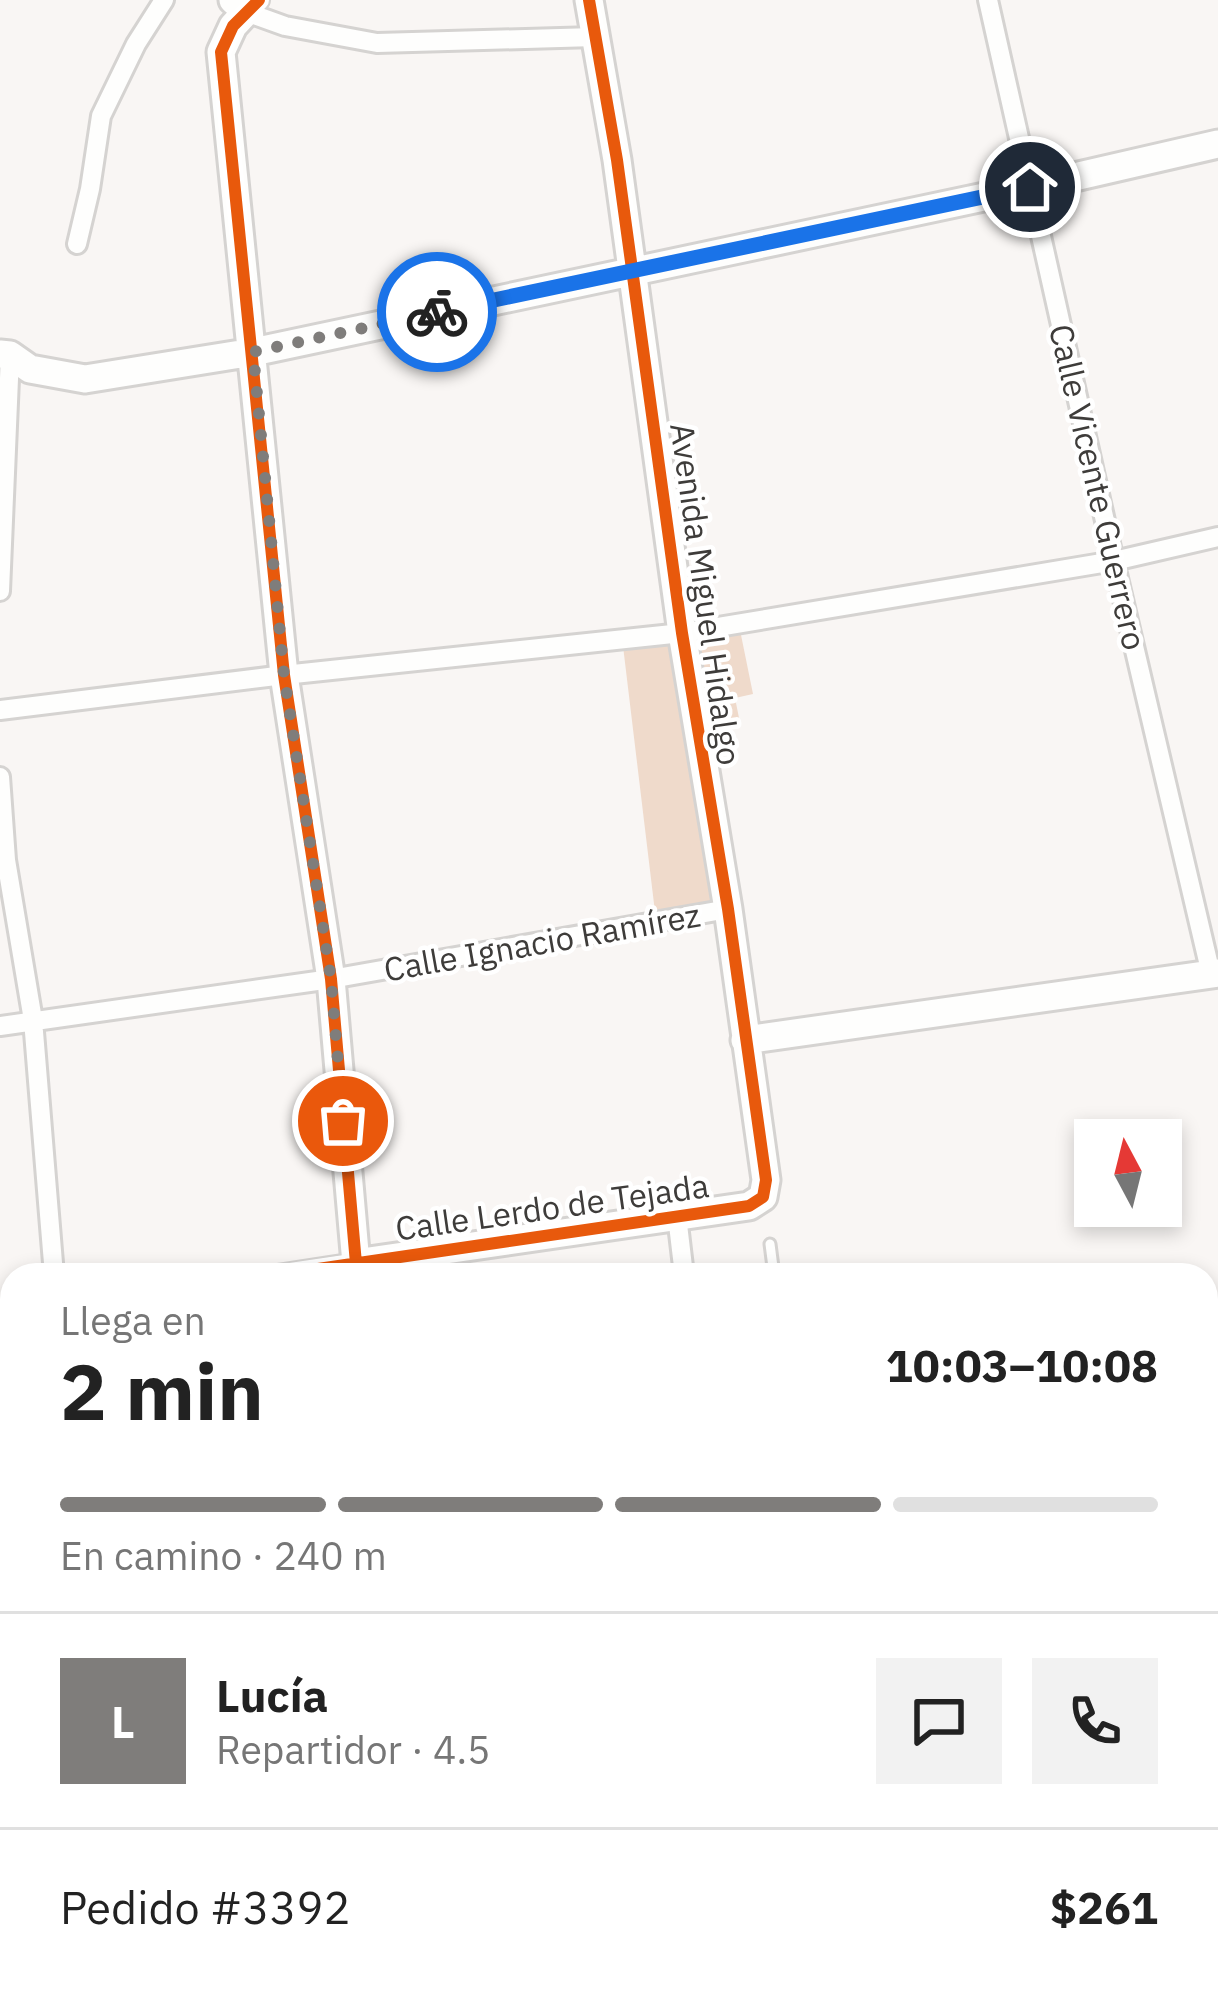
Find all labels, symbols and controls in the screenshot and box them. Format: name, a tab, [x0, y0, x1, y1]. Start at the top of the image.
pin	[979, 136, 1081, 238]
icon: home	[997, 154, 1063, 220]
courier	[377, 252, 497, 372]
icon: bike	[404, 279, 470, 345]
street label: Calle Vicente Guerrero	[1040, 320, 1157, 654]
street label: Avenida Miguel Hidalgo	[661, 420, 752, 768]
street label: Calle Ignacio Ramírez	[380, 892, 704, 991]
pin	[292, 1070, 394, 1172]
icon: bag	[310, 1088, 376, 1154]
north arrow	[1074, 1119, 1182, 1227]
map controls	[1074, 1119, 1182, 1227]
street label: Calle Lerdo de Tejada	[392, 1163, 711, 1250]
text: Llega en	[60, 1295, 206, 1346]
text: 10:03–10:08	[886, 1336, 1158, 1394]
text: 2 min	[60, 1340, 264, 1441]
text: En camino · 240 m	[60, 1530, 387, 1581]
button: chat	[876, 1658, 1002, 1784]
button: phone	[1032, 1658, 1158, 1784]
text: Lucía	[216, 1666, 328, 1724]
text: L	[111, 1692, 135, 1750]
text: Repartidor · 4.5	[216, 1724, 490, 1775]
text: Pedido #3392	[60, 1878, 350, 1936]
text: $261	[1050, 1878, 1158, 1936]

